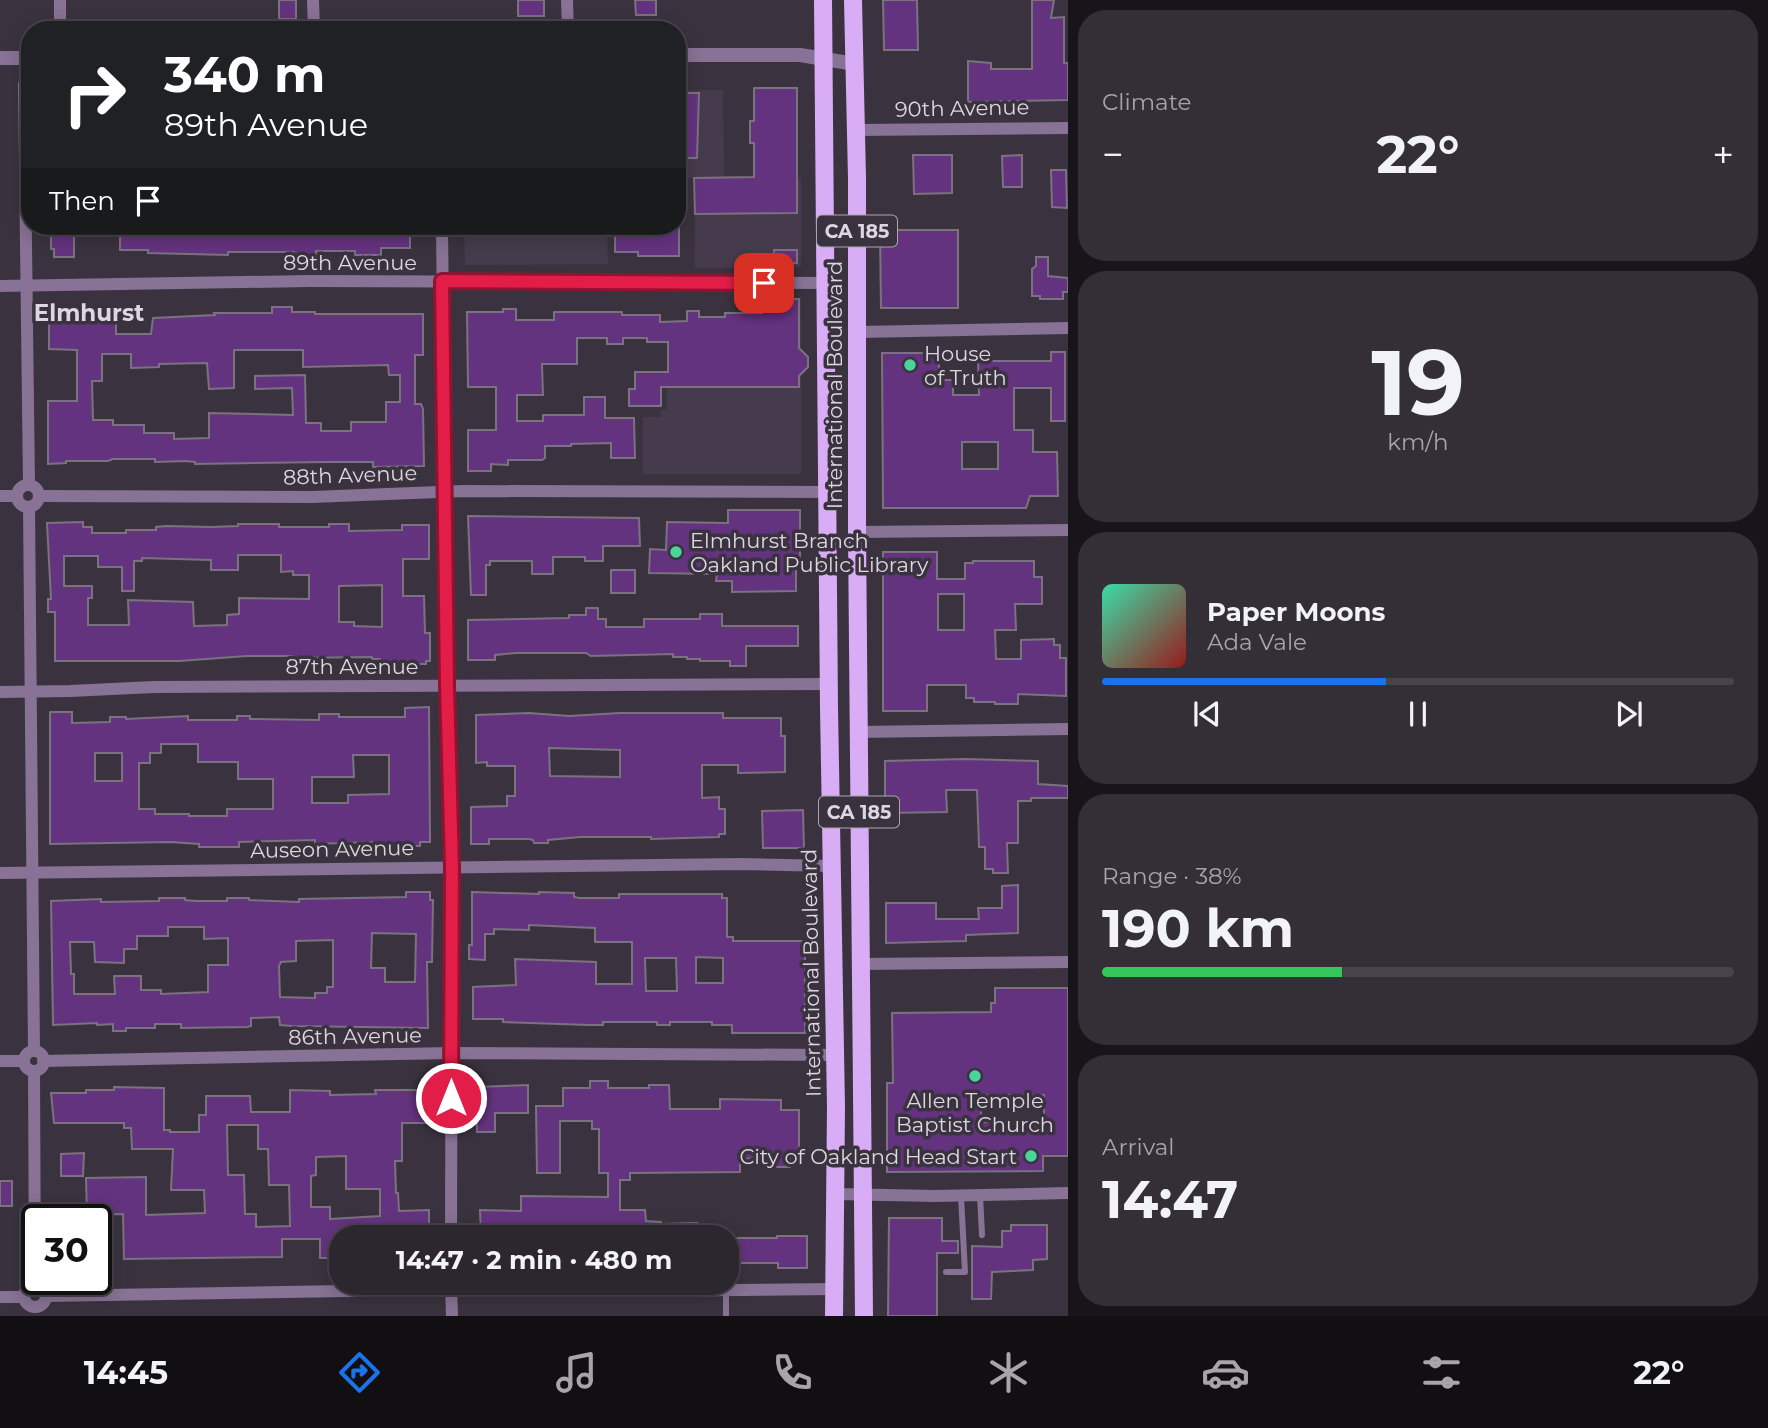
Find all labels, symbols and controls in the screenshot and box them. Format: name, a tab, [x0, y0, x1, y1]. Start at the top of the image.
text: 340 m	[164, 45, 325, 104]
icon: right	[49, 49, 140, 140]
text: Climate	[1102, 88, 1191, 116]
street label: 90th Avenue	[895, 94, 1029, 122]
text: 89th Avenue	[164, 105, 368, 144]
text: 22°	[1376, 123, 1460, 186]
text: −	[1102, 131, 1124, 178]
text: +	[1712, 131, 1734, 178]
icon: arrive	[129, 182, 167, 220]
text: Then	[49, 185, 115, 217]
road number: CA 185	[817, 216, 897, 246]
street label: 89th Avenue	[283, 250, 417, 275]
pin	[734, 253, 794, 313]
street label: International Boulevard	[822, 261, 847, 509]
icon: arrive	[745, 264, 783, 302]
district label: Elmhurst	[34, 299, 144, 327]
text: 19	[1371, 327, 1465, 438]
place label: House of Truth	[924, 341, 1007, 390]
marker: House of Truth	[902, 357, 918, 373]
text: km/h	[1387, 428, 1449, 456]
street label: 88th Avenue	[282, 460, 418, 490]
place label: Elmhurst Branch Oakland Public Library	[690, 528, 929, 577]
marker: Elmhurst Branch Oakland Public Library	[668, 544, 684, 560]
text: Paper Moons	[1207, 596, 1385, 628]
text: Ada Vale	[1207, 628, 1307, 656]
street label: 87th Avenue	[286, 654, 418, 679]
icon: previous	[1188, 695, 1226, 733]
icon: pause	[1399, 695, 1437, 733]
icon: next	[1610, 695, 1648, 733]
road number: CA 185	[819, 796, 899, 828]
street label: Auseon Avenue	[250, 835, 414, 863]
street label: International Boulevard	[796, 849, 826, 1097]
text: Range · 38%	[1102, 862, 1242, 890]
text: 190 km	[1102, 897, 1294, 960]
street label: 86th Avenue	[288, 1022, 422, 1050]
position arrow	[414, 1061, 488, 1135]
marker: Allen Temple Baptist Church	[967, 1068, 983, 1084]
place label: Allen Temple Baptist Church	[896, 1088, 1054, 1137]
text: Arrival	[1102, 1133, 1175, 1161]
place label: City of Oakland Head Start	[739, 1144, 1017, 1169]
marker: City of Oakland Head Start	[1023, 1148, 1039, 1164]
text: 14:47	[1102, 1168, 1238, 1231]
speed limit sign: 30	[21, 1204, 112, 1295]
text: 14:47 · 2 min · 480 m	[396, 1244, 672, 1276]
icon: directions	[335, 1348, 384, 1397]
icon: music	[552, 1348, 601, 1397]
icon: phone	[768, 1348, 817, 1397]
icon: climate	[984, 1348, 1033, 1397]
icon: car	[1201, 1348, 1250, 1397]
icon: filters	[1417, 1348, 1466, 1397]
text: 14:45	[84, 1353, 168, 1392]
text: 22°	[1633, 1353, 1684, 1392]

